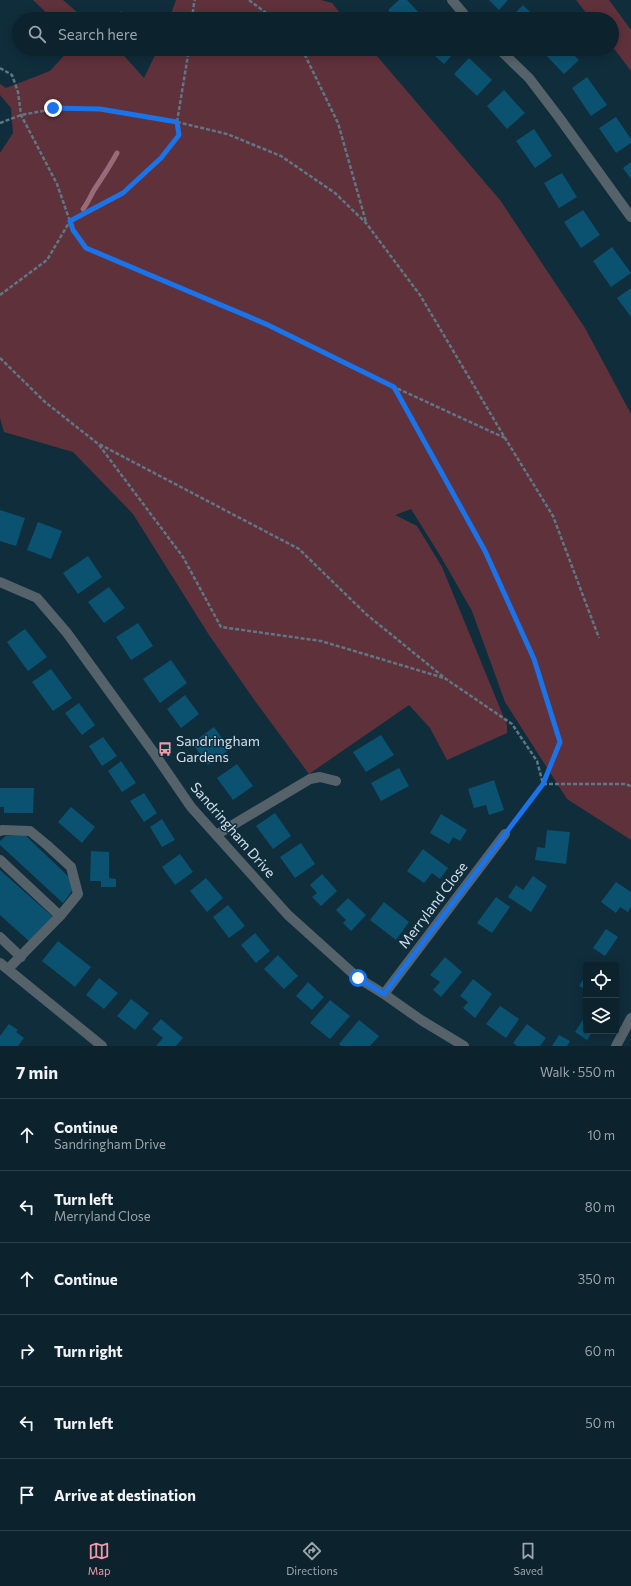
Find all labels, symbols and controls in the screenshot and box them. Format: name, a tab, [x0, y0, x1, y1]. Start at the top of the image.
search box	[12, 12, 619, 56]
icon: search	[26, 23, 48, 45]
text: Search here	[58, 25, 137, 43]
route end	[44, 99, 62, 117]
place label: Sandringham Gardens	[176, 732, 260, 765]
bus stop icon: Sandringham Gardens	[157, 741, 173, 757]
street label: Sandringham Drive	[187, 779, 279, 881]
street label: Merryland Close	[395, 858, 471, 951]
map controls	[583, 962, 619, 1034]
button: locate	[583, 962, 619, 998]
route start	[349, 969, 367, 987]
button: layers	[583, 998, 619, 1034]
text: 7 min	[16, 1062, 58, 1083]
text: Walk · 550 m	[540, 1064, 615, 1080]
text: Continue	[54, 1118, 118, 1136]
icon: ahead	[16, 1124, 38, 1146]
text: 10 m	[587, 1127, 615, 1143]
text: Sandringham Drive	[54, 1136, 166, 1152]
text: Turn left	[54, 1190, 113, 1208]
icon: left	[16, 1196, 38, 1218]
text: 80 m	[585, 1199, 615, 1215]
text: Merryland Close	[54, 1208, 151, 1224]
icon: ahead	[16, 1268, 38, 1290]
text: Continue	[54, 1270, 118, 1288]
text: 350 m	[578, 1271, 615, 1287]
icon: right	[16, 1340, 38, 1362]
text: Turn right	[54, 1342, 123, 1360]
text: 60 m	[585, 1343, 615, 1359]
icon: left	[16, 1412, 38, 1434]
text: Turn left	[54, 1414, 113, 1432]
text: 50 m	[585, 1415, 615, 1431]
icon: arrive	[16, 1484, 38, 1506]
text: Arrive at destination	[54, 1486, 196, 1504]
tab: Map	[88, 1540, 111, 1577]
tab: Directions	[286, 1540, 338, 1577]
tab: Saved	[513, 1540, 543, 1577]

